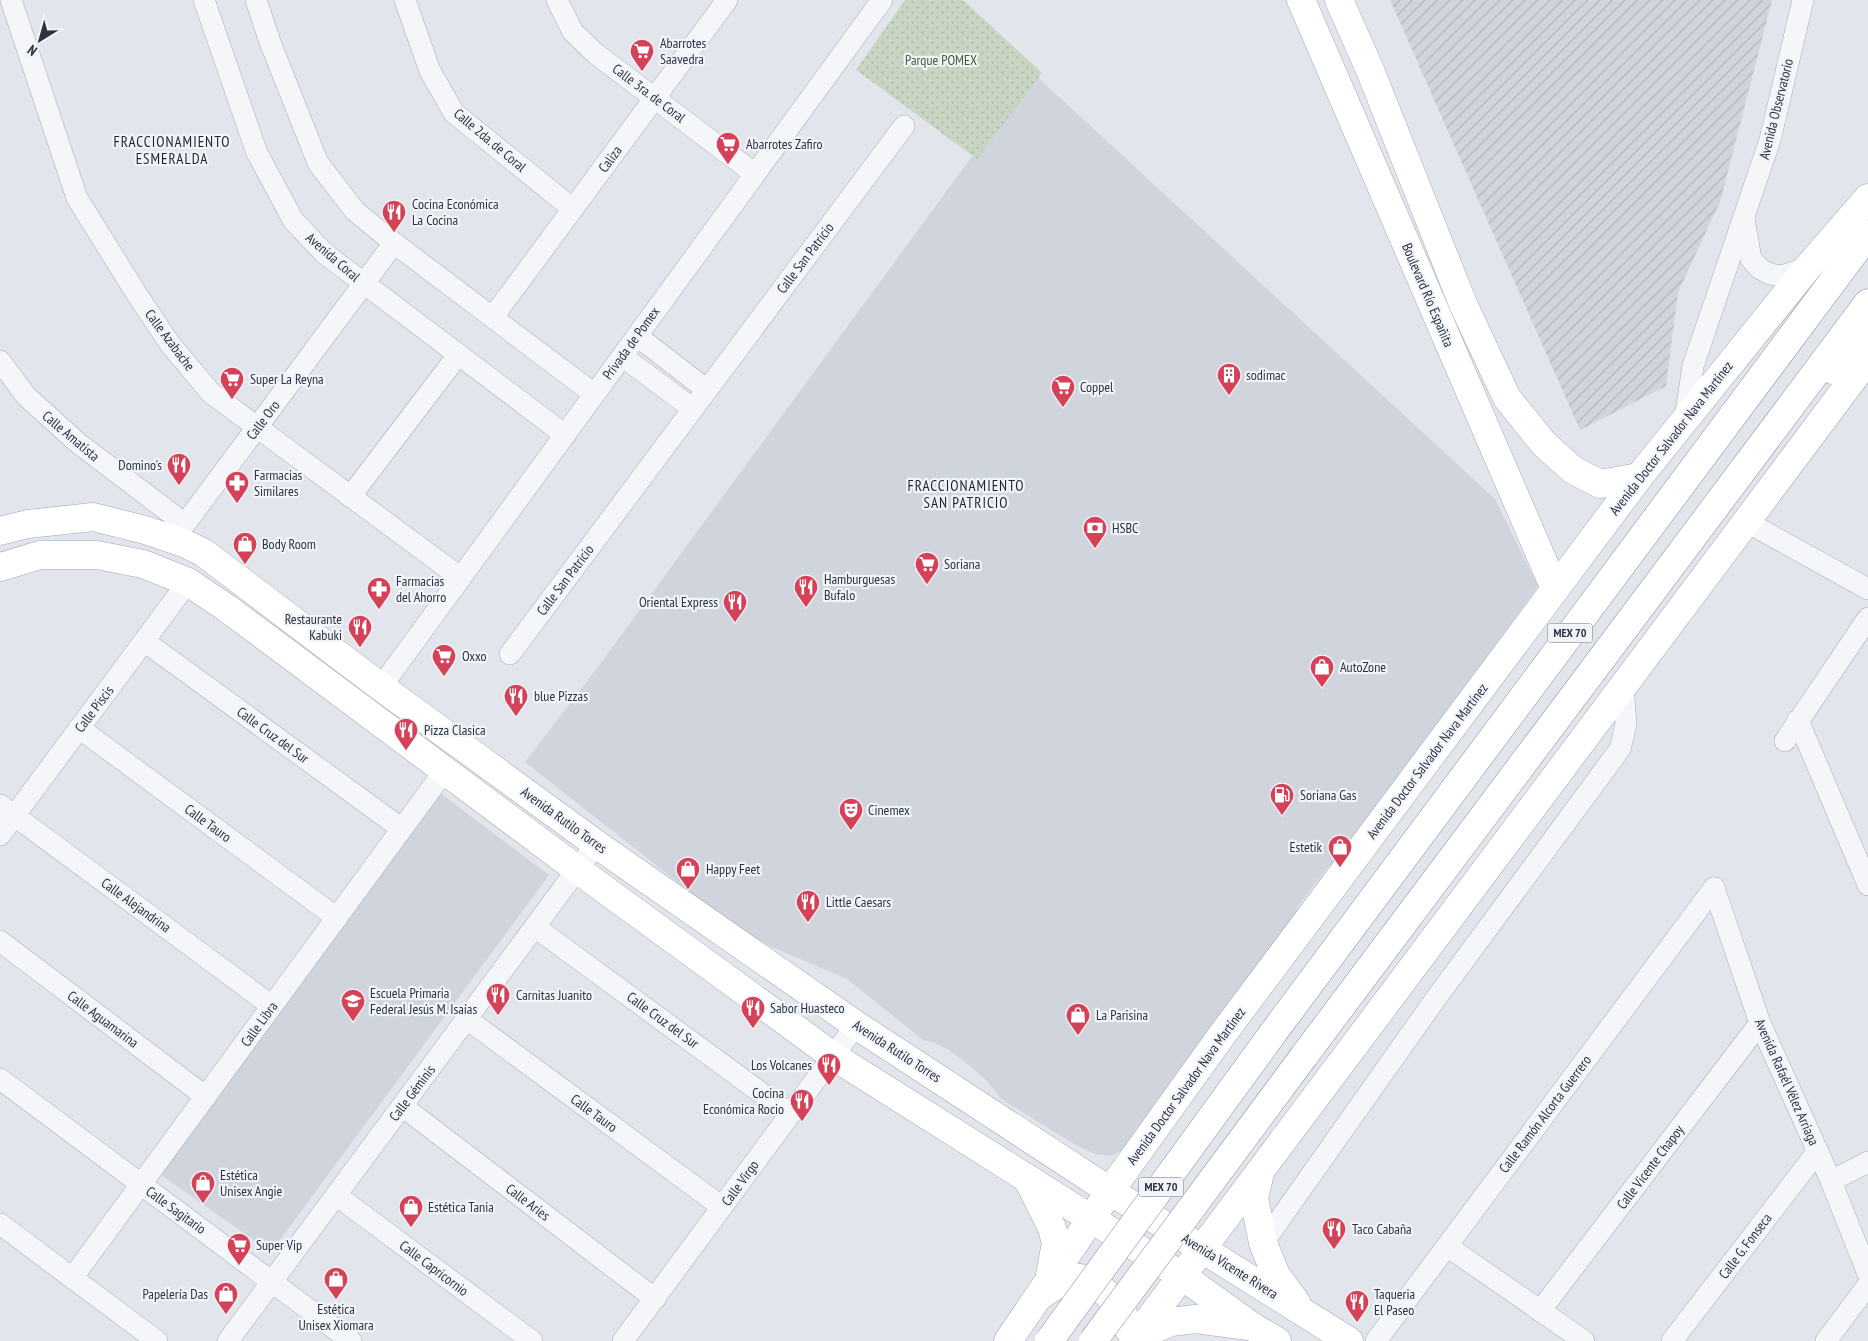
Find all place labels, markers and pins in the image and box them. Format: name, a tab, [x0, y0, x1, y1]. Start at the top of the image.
place label: Abarrotes Saavedra	[660, 34, 707, 68]
supermarket icon: Abarrotes Saavedra	[629, 38, 655, 72]
supermarket icon: Abarrotes Zafiro	[715, 131, 741, 165]
place label: Abarrotes Zafiro	[746, 135, 823, 153]
place label: Cocina Económica La Cocina	[412, 195, 499, 229]
restaurant icon: Cocina Económica La Cocina	[381, 199, 407, 233]
building icon: sodimac	[1216, 362, 1242, 396]
supermarket icon: Super La Reyna	[219, 366, 245, 400]
place label: sodimac	[1246, 366, 1286, 384]
place label: Super La Reyna	[250, 370, 324, 388]
supermarket icon: Coppel	[1050, 374, 1076, 408]
place label: Coppel	[1080, 378, 1114, 396]
restaurant icon: Domino's	[166, 452, 192, 486]
place label: Domino's	[118, 456, 162, 474]
place label: Farmacias Similares	[254, 466, 303, 500]
pharmacy icon: Farmacias Similares	[224, 470, 250, 504]
bank icon: HSBC	[1082, 515, 1108, 549]
place label: HSBC	[1112, 519, 1139, 537]
shop icon: Body Room	[232, 531, 258, 565]
place label: Body Room	[262, 535, 316, 553]
supermarket icon: Soriana	[914, 551, 940, 585]
place label: Soriana	[944, 555, 980, 573]
place label: Hamburguesas Bufalo	[824, 570, 895, 604]
place label: Farmacias del Ahorro	[396, 572, 446, 606]
restaurant icon: Hamburguesas Bufalo	[793, 574, 819, 608]
pharmacy icon: Farmacias del Ahorro	[366, 576, 392, 610]
restaurant icon: Oriental Express	[722, 589, 748, 623]
place label: Oriental Express	[639, 593, 718, 611]
place label: Restaurante Kabuki	[285, 610, 342, 644]
restaurant icon: Restaurante Kabuki	[347, 614, 373, 648]
supermarket icon: Oxxo	[431, 643, 457, 677]
place label: Oxxo	[462, 647, 487, 665]
shop icon: AutoZone	[1309, 654, 1335, 688]
place label: AutoZone	[1340, 658, 1386, 676]
restaurant icon: blue Pizzas	[503, 683, 529, 717]
place label: blue Pizzas	[534, 687, 588, 705]
restaurant icon: Pizza Clasica	[393, 717, 419, 751]
place label: Pizza Clasica	[424, 721, 486, 739]
fuel station icon: Soriana Gas	[1269, 782, 1295, 816]
place label: Soriana Gas	[1300, 786, 1357, 804]
theatre icon: Cinemex	[838, 797, 864, 831]
place label: Cinemex	[868, 801, 910, 819]
shop icon: Estetik	[1327, 834, 1353, 868]
place label: Estetik	[1289, 838, 1323, 856]
shop icon: Happy Feet	[675, 856, 701, 890]
place label: Happy Feet	[706, 860, 760, 878]
restaurant icon: Little Caesars	[795, 889, 821, 923]
place label: Little Caesars	[826, 893, 891, 911]
restaurant icon: Carnitas Juanito	[485, 982, 511, 1016]
place label: Escuela Primaria Federal Jesús M. Isaías	[370, 984, 477, 1018]
place label: Carnitas Juanito	[516, 986, 592, 1004]
school or university icon: Escuela Primaria Federal Jesús M. Isaías	[340, 988, 366, 1022]
restaurant icon: Sabor Huasteco	[740, 995, 766, 1029]
place label: Sabor Huasteco	[770, 999, 845, 1017]
shop icon: La Parisina	[1065, 1002, 1091, 1036]
place label: La Parisina	[1096, 1006, 1148, 1024]
restaurant icon: Los Volcanes	[816, 1052, 842, 1086]
place label: Los Volcanes	[751, 1056, 812, 1074]
place label: Cocina Económica Rocio	[703, 1084, 784, 1118]
restaurant icon: Cocina Económica Rocio	[789, 1088, 815, 1122]
place label: Estética Unisex Angie	[220, 1166, 283, 1200]
shop icon: Estética Unisex Angie	[190, 1170, 216, 1204]
shop icon: Estética Tania	[398, 1194, 424, 1228]
place label: Estética Tania	[428, 1198, 494, 1216]
restaurant icon: Taco Cabaña	[1321, 1216, 1347, 1250]
place label: Taco Cabaña	[1352, 1220, 1412, 1238]
supermarket icon: Super Vip	[226, 1232, 252, 1266]
place label: Super Vip	[256, 1236, 302, 1254]
shop icon: Estética Unisex Xiomara	[323, 1266, 349, 1300]
shop icon: Papelería Das	[213, 1281, 239, 1315]
place label: Papelería Das	[142, 1285, 208, 1303]
place label: Taqueria El Paseo	[1374, 1285, 1415, 1319]
restaurant icon: Taqueria El Paseo	[1344, 1289, 1370, 1323]
place label: Estética Unisex Xiomara	[298, 1300, 374, 1334]

